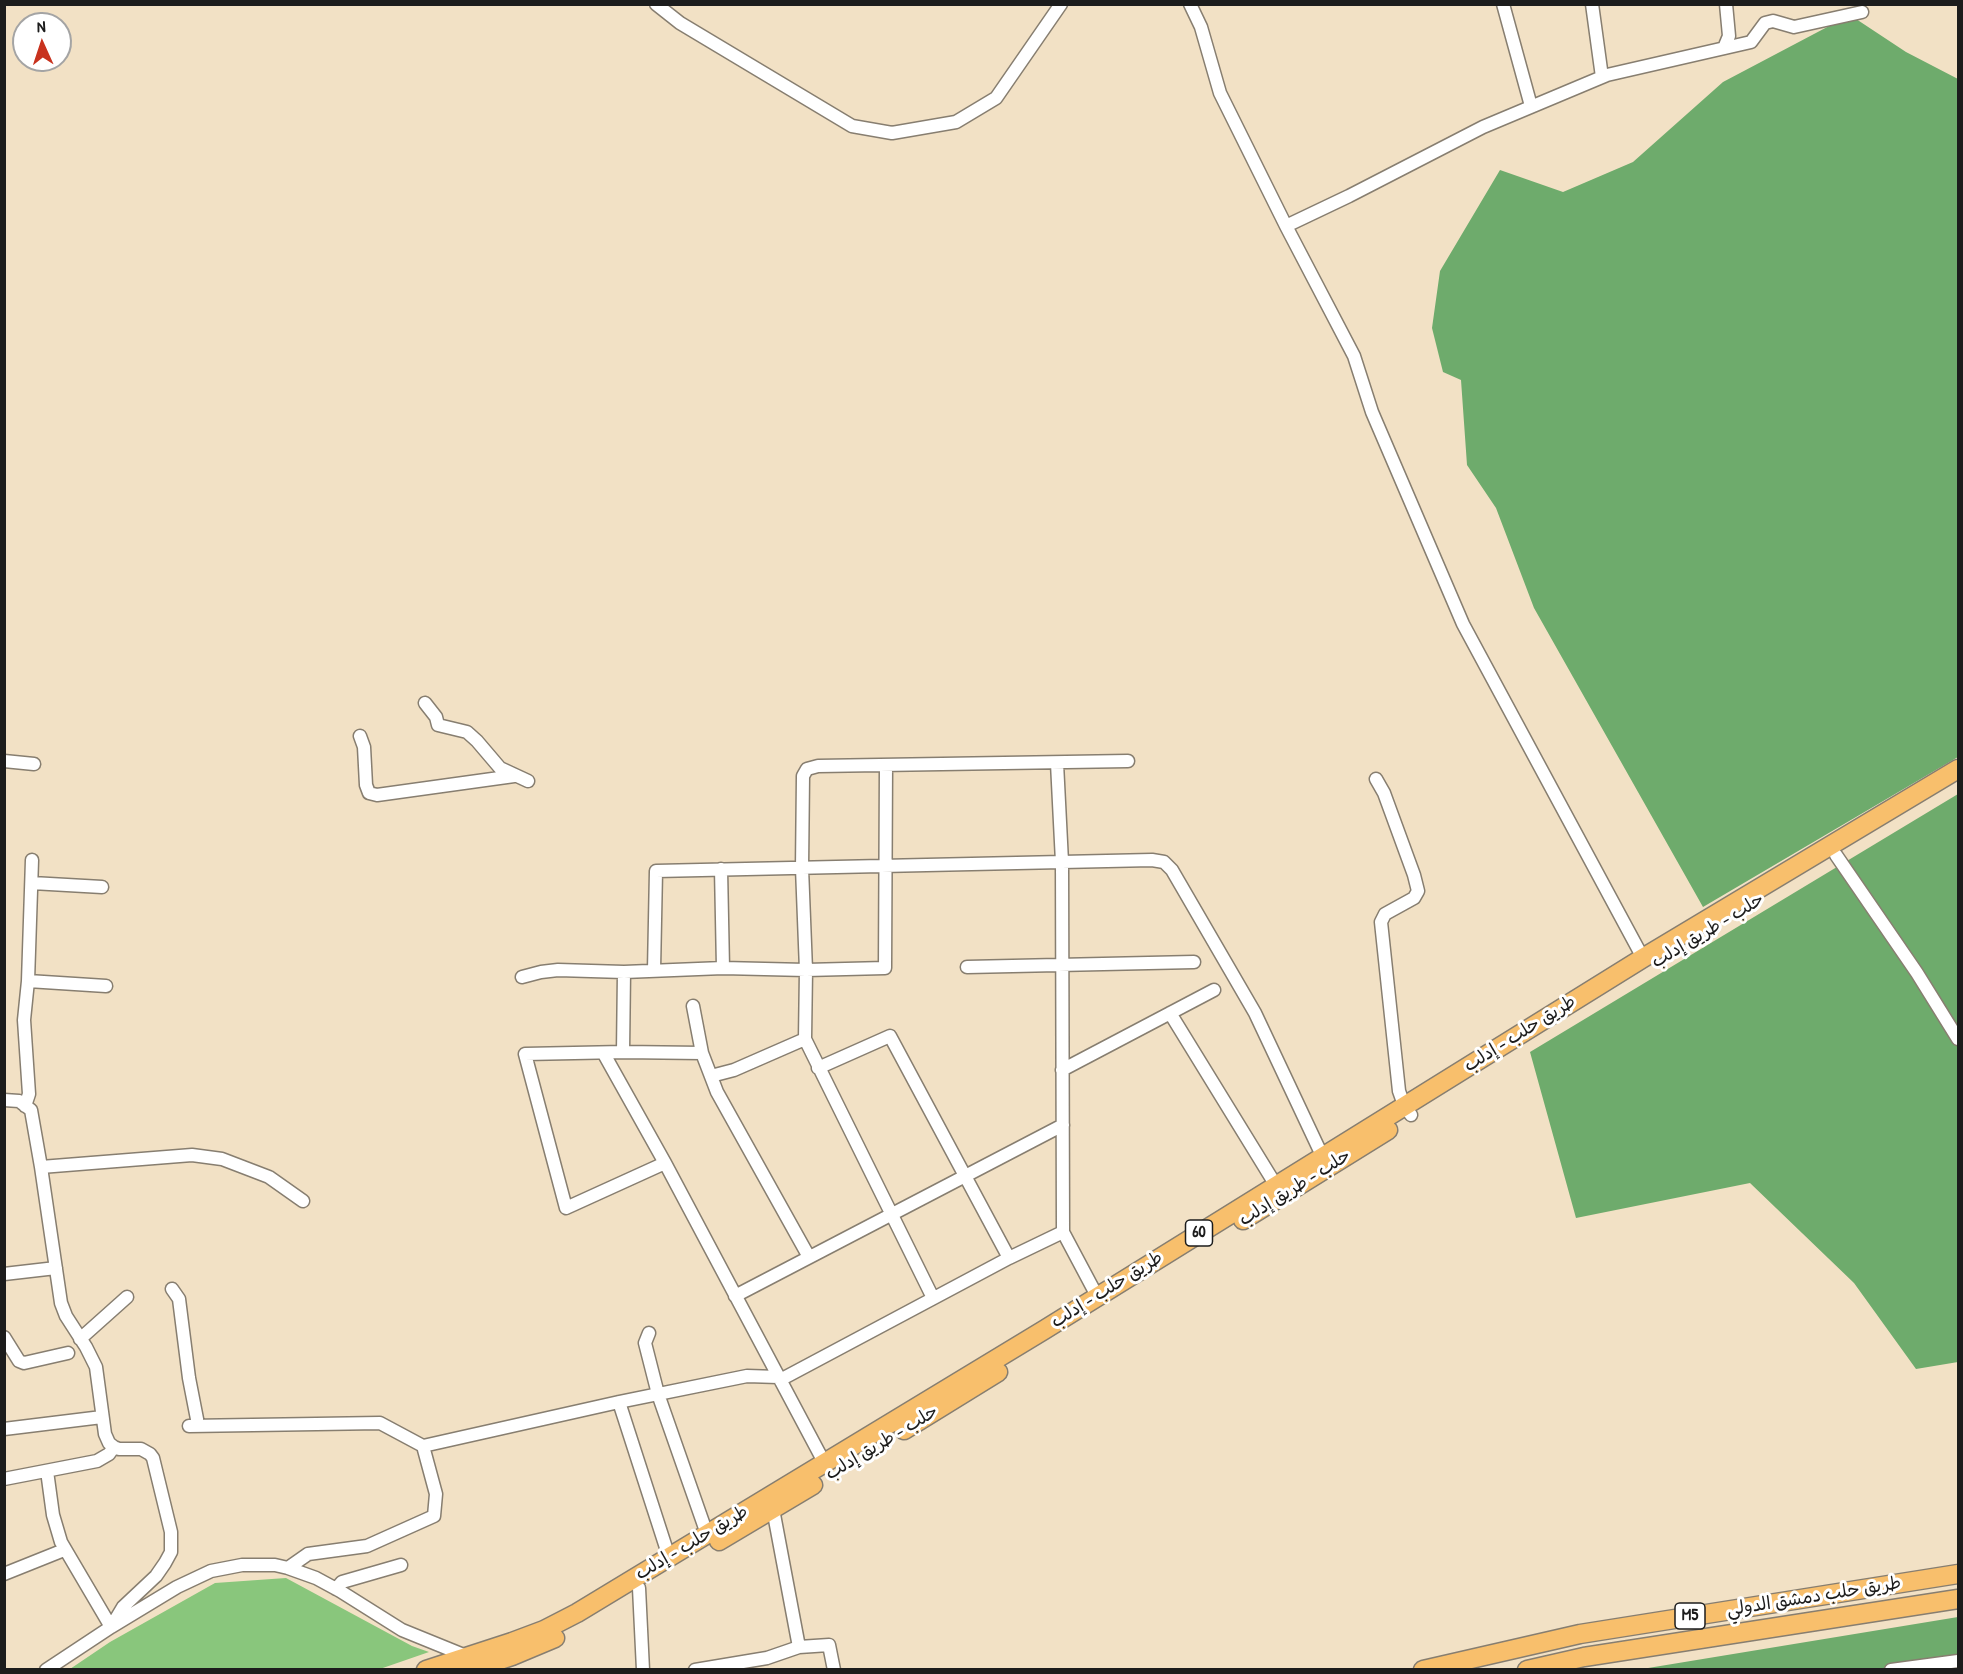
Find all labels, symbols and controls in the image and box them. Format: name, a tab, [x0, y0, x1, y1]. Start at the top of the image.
north arrow	[12, 12, 72, 72]
text: N	[36, 15, 46, 37]
street label: حلب - طريق إدلب	[1648, 889, 1768, 973]
street label: طريق حلب - إدلب	[1460, 991, 1580, 1077]
street label: حلب - طريق إدلب	[1235, 1145, 1355, 1231]
road number: 60	[1186, 1220, 1212, 1246]
street label: طريق حلب - إدلب	[1047, 1247, 1167, 1333]
street label: حلب - طريق إدلب	[822, 1401, 942, 1485]
street label: طريق حلب - إدلب	[632, 1501, 752, 1585]
street label: طريق حلب دمشق الدولي	[1725, 1573, 1903, 1621]
road number: M5	[1675, 1603, 1705, 1629]

